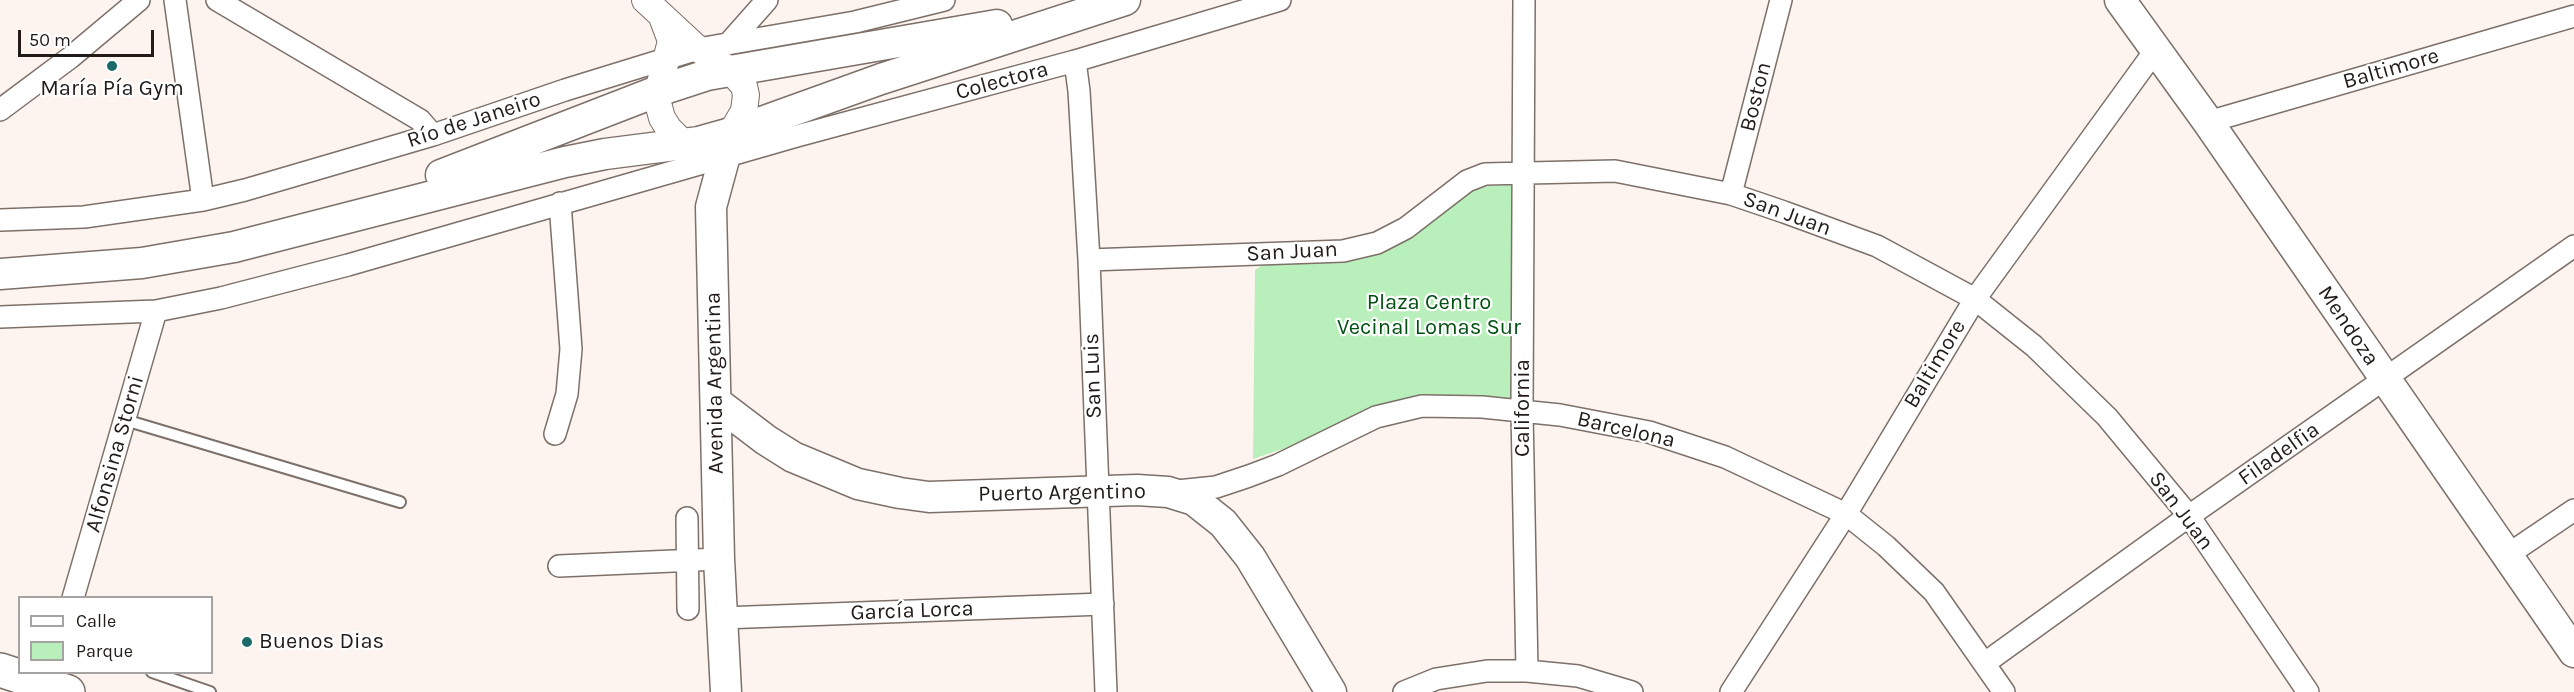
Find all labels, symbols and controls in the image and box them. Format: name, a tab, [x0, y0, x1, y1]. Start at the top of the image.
scale bar	[21, 18, 158, 56]
text: 50 m	[29, 29, 71, 51]
street label: Baltimore	[2340, 43, 2442, 95]
street label: Colectora	[953, 56, 1051, 106]
marker: María Pía Gym	[105, 59, 119, 73]
street label: Boston	[1735, 59, 1777, 135]
place label: María Pía Gym	[40, 76, 184, 102]
street label: Río de Janeiro	[404, 86, 544, 154]
street label: San Juan	[1739, 186, 1835, 242]
street label: San Juan	[1246, 236, 1338, 268]
street label: Mendoza	[2312, 281, 2384, 371]
park label: Plaza Centro Vecinal Lomas Sur	[1337, 290, 1521, 342]
street label: Avenida Argentina	[700, 292, 730, 474]
street label: Baltimore	[1898, 315, 1972, 413]
street label: San Luis	[1078, 333, 1108, 419]
street label: California	[1510, 359, 1536, 457]
street label: Alfonsina Storni	[80, 373, 150, 535]
street label: Barcelona	[1574, 406, 1678, 454]
street label: Filadelfia	[2233, 416, 2325, 492]
street label: San Juan	[2143, 467, 2219, 555]
street label: Puerto Argentino	[978, 478, 1146, 508]
legend	[18, 596, 213, 674]
street label: García Lorca	[850, 596, 974, 626]
text: Calle	[76, 610, 116, 632]
place label: Buenos Dias	[259, 629, 384, 655]
marker: Buenos Dias	[240, 635, 254, 649]
text: Parque	[76, 640, 133, 662]

